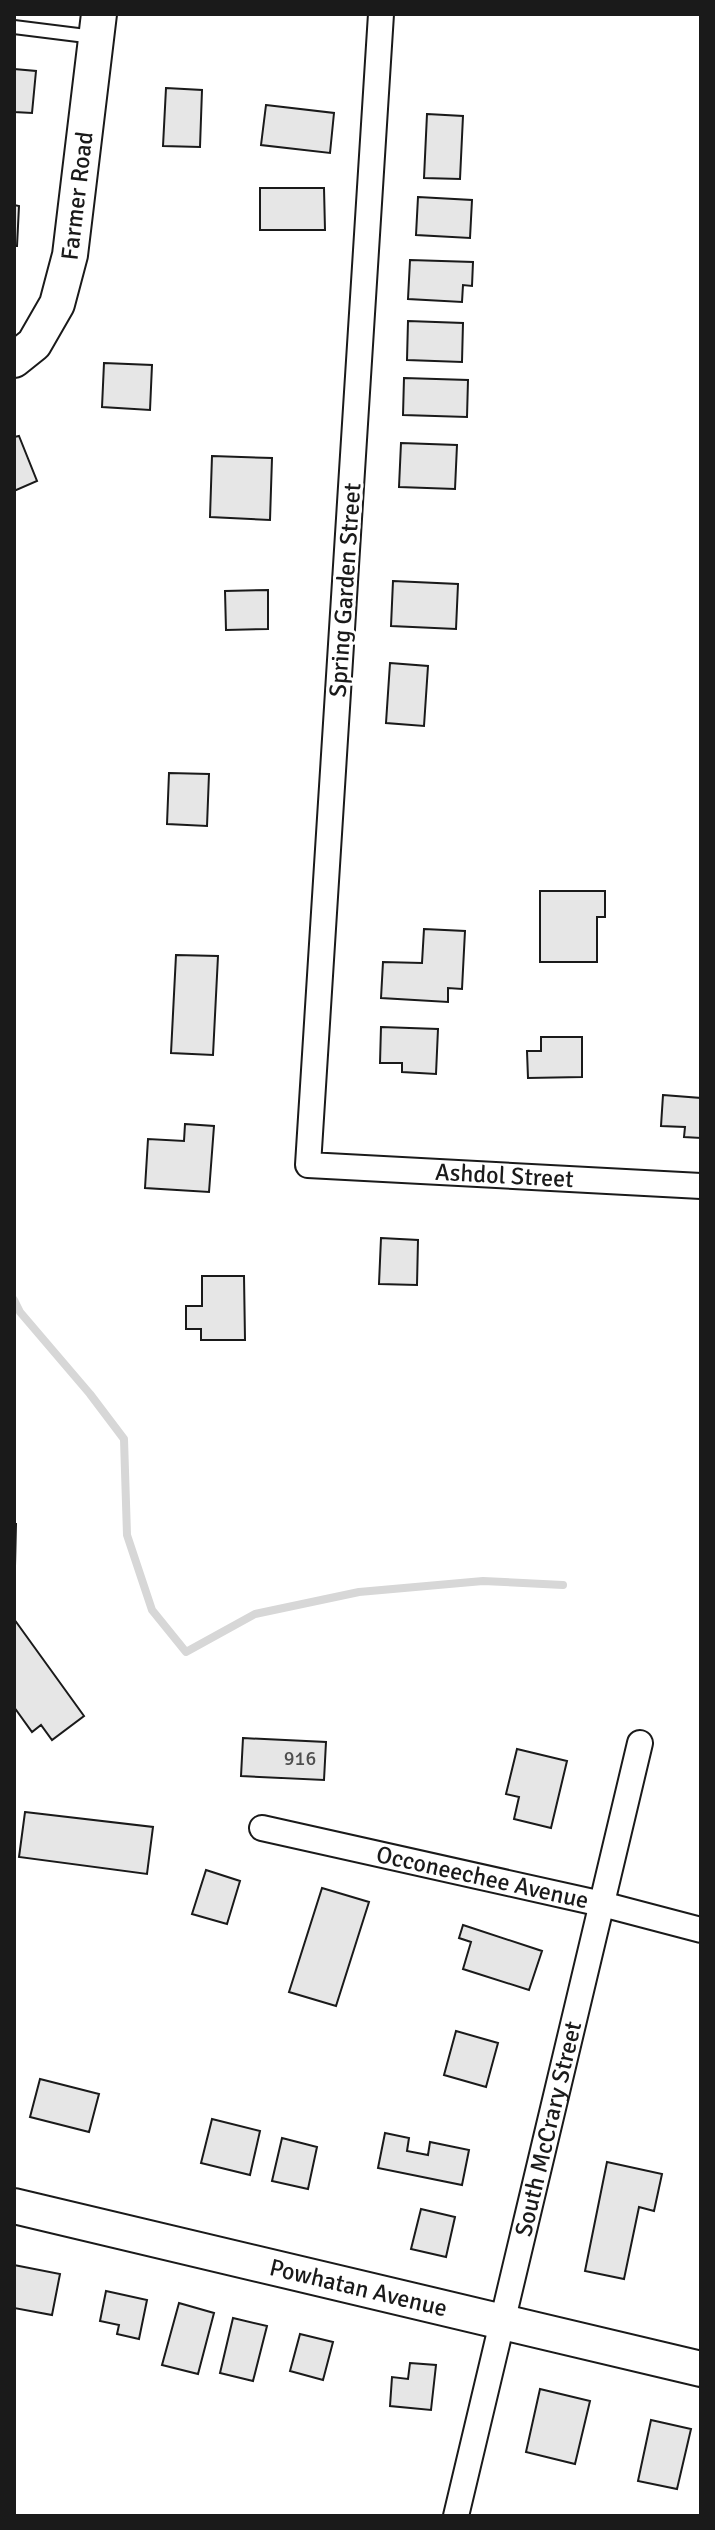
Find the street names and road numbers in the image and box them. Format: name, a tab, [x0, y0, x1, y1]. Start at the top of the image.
street label: Farmer Road	[54, 130, 100, 262]
street label: Spring Garden Street	[323, 482, 367, 698]
street label: Ashdol Street	[435, 1157, 574, 1194]
street label: Occoneechee Avenue	[374, 1839, 592, 1916]
street label: South McCrary Street	[508, 2018, 588, 2239]
street label: Powhatan Avenue	[267, 2252, 450, 2323]

